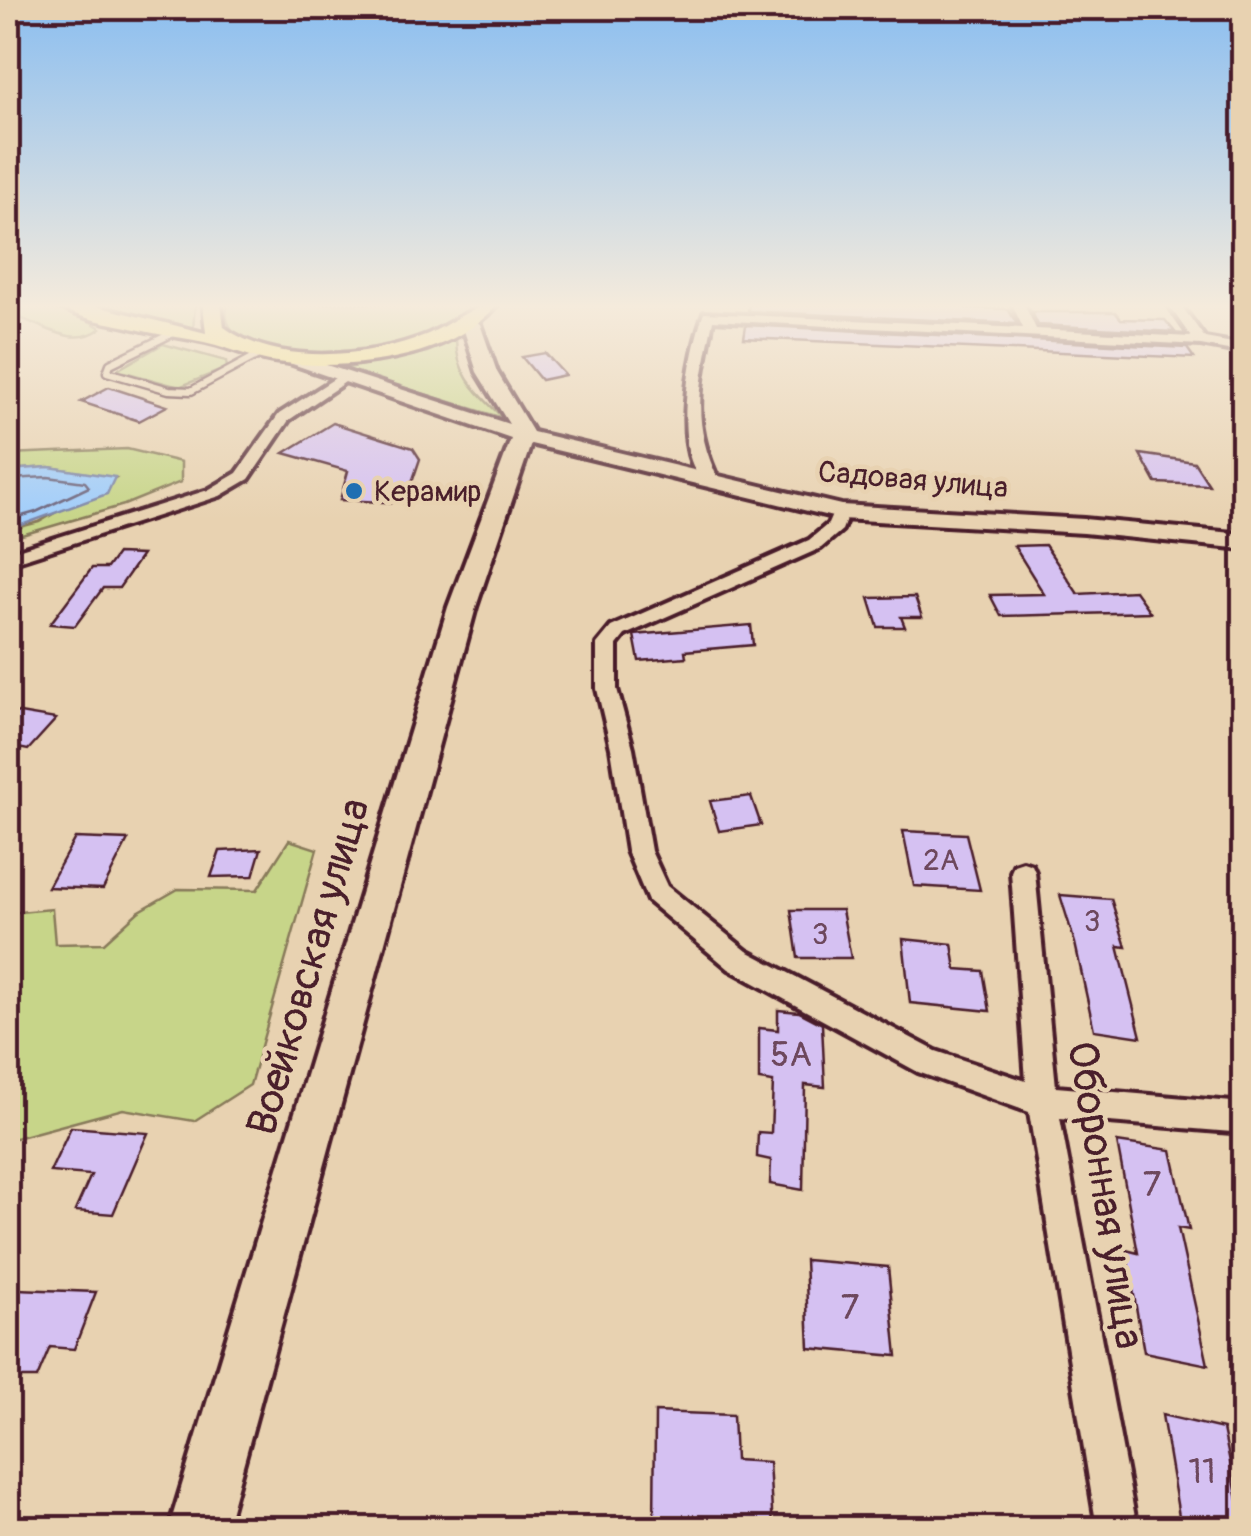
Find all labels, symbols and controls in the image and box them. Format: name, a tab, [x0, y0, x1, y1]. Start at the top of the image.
street label: Садовая улица	[816, 453, 1010, 507]
place label: Керамир	[374, 473, 481, 510]
marker: Керамир	[343, 480, 365, 502]
street label: Воейковская улица	[236, 793, 382, 1141]
house number: 2А	[923, 842, 959, 879]
house number: 3	[1084, 903, 1100, 940]
house number: 3	[812, 916, 828, 953]
house number: 5А	[770, 1033, 812, 1077]
street label: Оборонная улица	[1055, 1038, 1155, 1352]
house number: 7	[1143, 1163, 1161, 1207]
house number: 7	[841, 1286, 859, 1330]
house number: 11	[1188, 1450, 1216, 1494]

